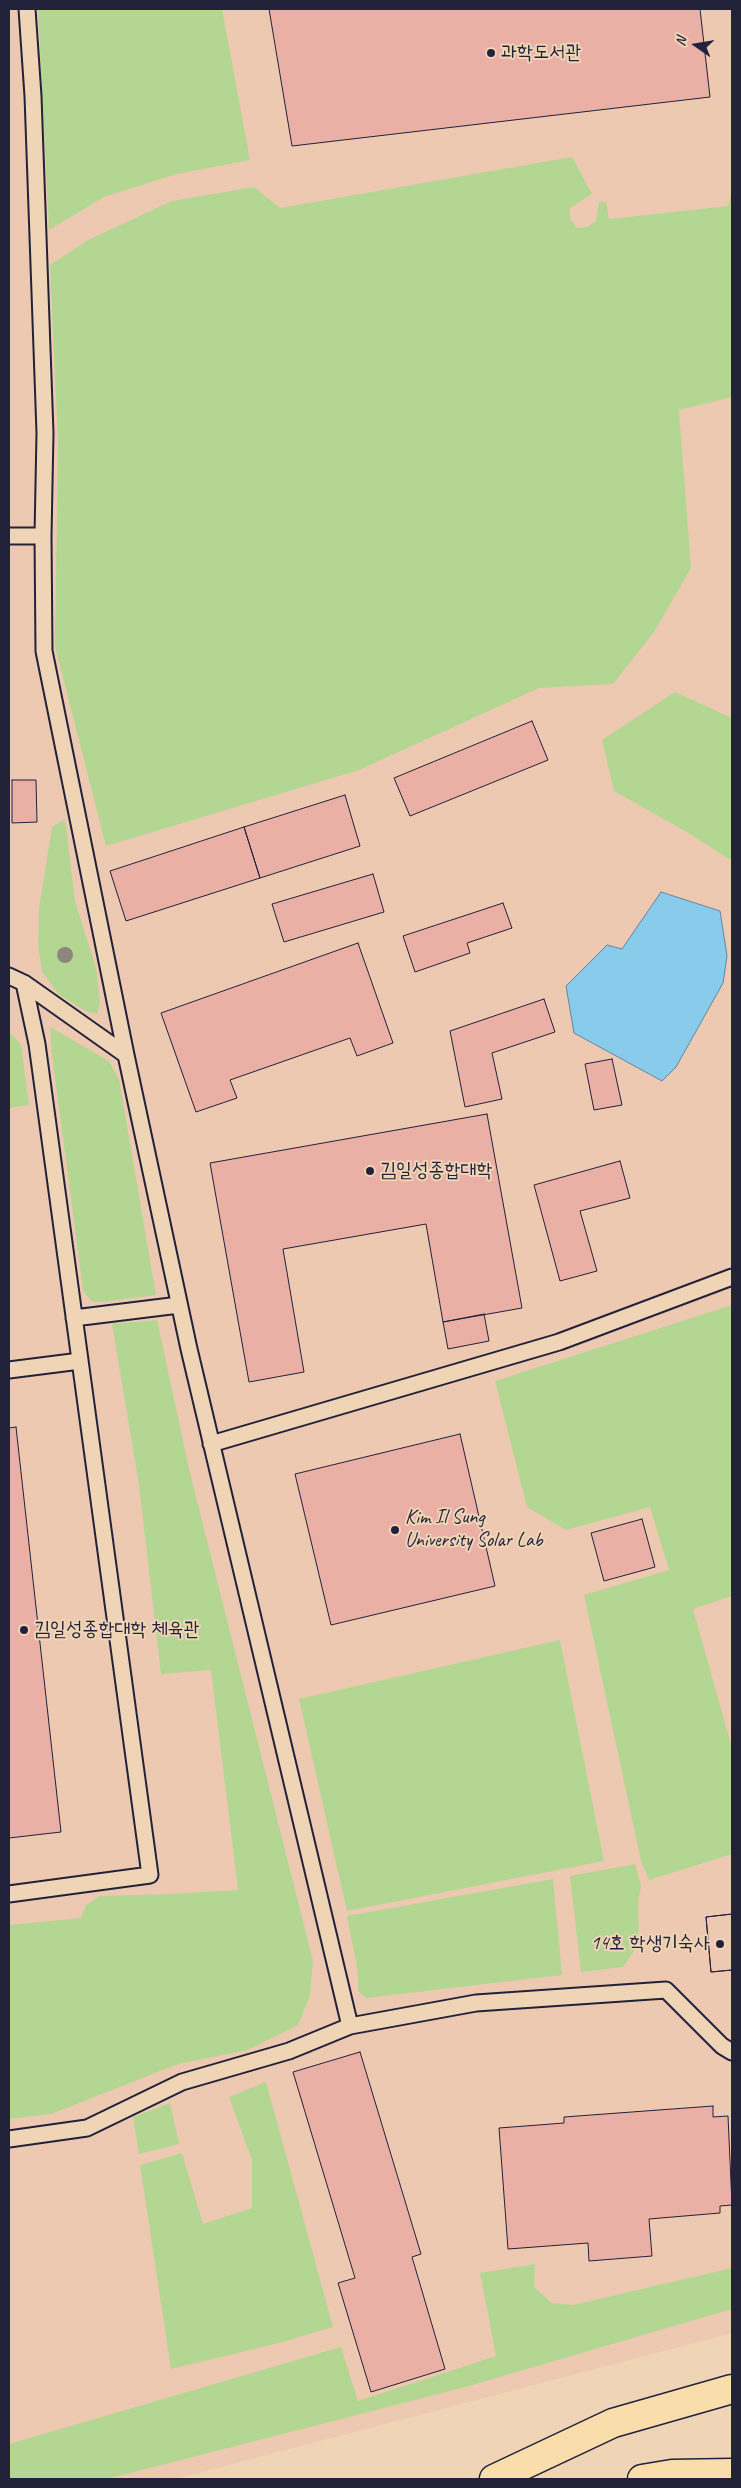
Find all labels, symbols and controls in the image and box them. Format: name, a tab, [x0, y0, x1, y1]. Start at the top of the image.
north arrow	[671, 20, 721, 70]
text: N	[672, 35, 690, 48]
place label: 과학도서관	[501, 41, 581, 65]
marker: 과학도서관	[485, 47, 497, 59]
place label: 김일성종합대학	[380, 1159, 493, 1183]
marker: 김일성종합대학	[364, 1165, 376, 1177]
place label: Kim Il Sung University Solar Lab	[405, 1506, 543, 1553]
marker: Kim Il Sung University Solar Lab	[389, 1524, 401, 1536]
place label: 김일성종합대학 체육관	[34, 1618, 200, 1642]
marker: 김일성종합대학 체육관	[18, 1624, 30, 1636]
place label: 14호 학생기숙사	[591, 1932, 710, 1956]
marker: 14호 학생기숙사	[714, 1938, 726, 1950]

